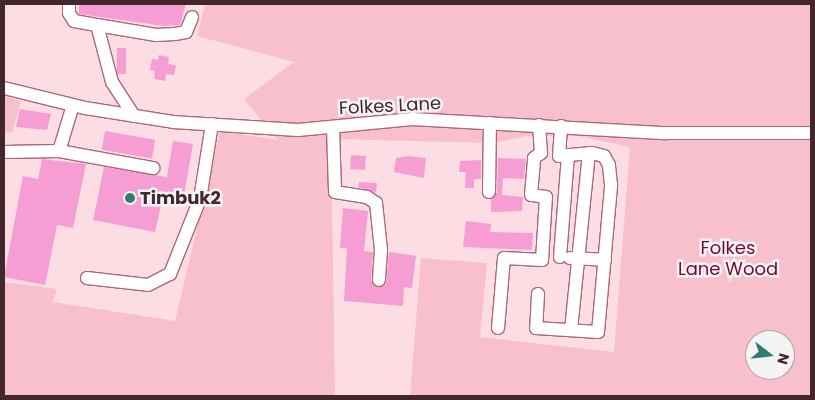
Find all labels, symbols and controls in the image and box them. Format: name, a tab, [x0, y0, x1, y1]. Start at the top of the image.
street label: Folkes Lane	[338, 93, 442, 119]
place label: Timbuk2	[140, 187, 221, 209]
marker: Timbuk2	[124, 192, 136, 204]
park label: Folkes Lane Wood	[678, 238, 778, 280]
north arrow	[745, 330, 795, 380]
text: N	[772, 351, 795, 367]

